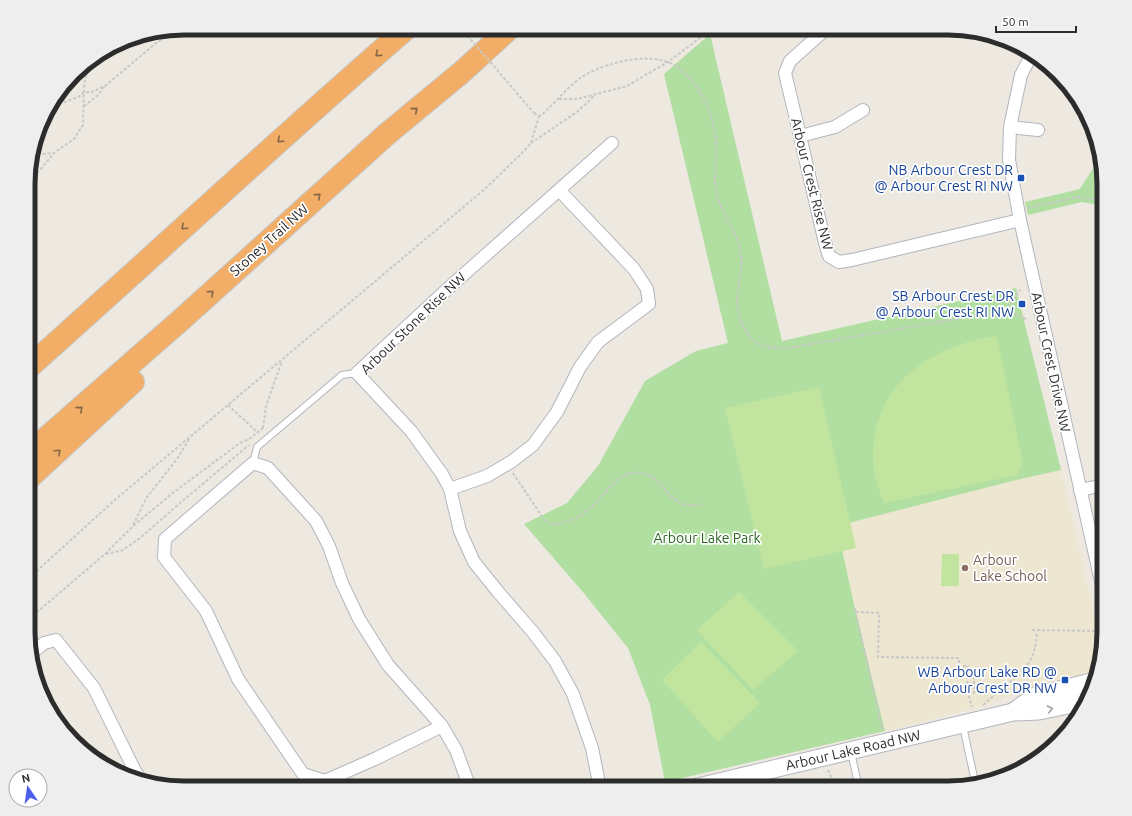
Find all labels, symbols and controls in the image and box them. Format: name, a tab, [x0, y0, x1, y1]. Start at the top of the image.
scale bar	[996, 8, 1076, 34]
text: 50 m	[1002, 15, 1029, 28]
one-way arrow	[375, 49, 382, 56]
one-way arrow	[411, 108, 418, 115]
street label: Arbour Crest Rise NW	[788, 116, 836, 252]
one-way arrow	[278, 135, 285, 142]
place label: NB Arbour Crest DR @ Arbour Crest RI NW	[874, 162, 1013, 194]
marker: NB Arbour Crest DR @ Arbour Crest RI NW	[1016, 173, 1026, 183]
one-way arrow	[313, 194, 321, 201]
street label: Stoney Trail NW	[227, 201, 311, 279]
one-way arrow	[182, 223, 189, 230]
street label: Arbour Stone Rise NW	[357, 269, 469, 377]
place label: SB Arbour Crest DR @ Arbour Crest RI NW	[875, 288, 1014, 320]
one-way arrow	[206, 290, 214, 297]
street label: Arbour Crest Drive NW	[1028, 290, 1074, 434]
marker: SB Arbour Crest DR @ Arbour Crest RI NW	[1017, 299, 1027, 309]
one-way arrow	[75, 407, 82, 414]
one-way arrow	[53, 449, 61, 456]
park label: Arbour Lake Park	[653, 530, 761, 546]
place label: Arbour Lake School	[973, 552, 1047, 584]
marker: Arbour Lake School	[960, 563, 970, 573]
place label: WB Arbour Lake RD @ Arbour Crest DR NW	[918, 664, 1057, 696]
marker: WB Arbour Lake RD @ Arbour Crest DR NW	[1060, 675, 1070, 685]
one-way arrow	[1047, 705, 1053, 713]
street label: Arbour Lake Road NW	[784, 727, 922, 773]
north arrow	[8, 768, 48, 808]
text: N	[20, 771, 31, 785]

